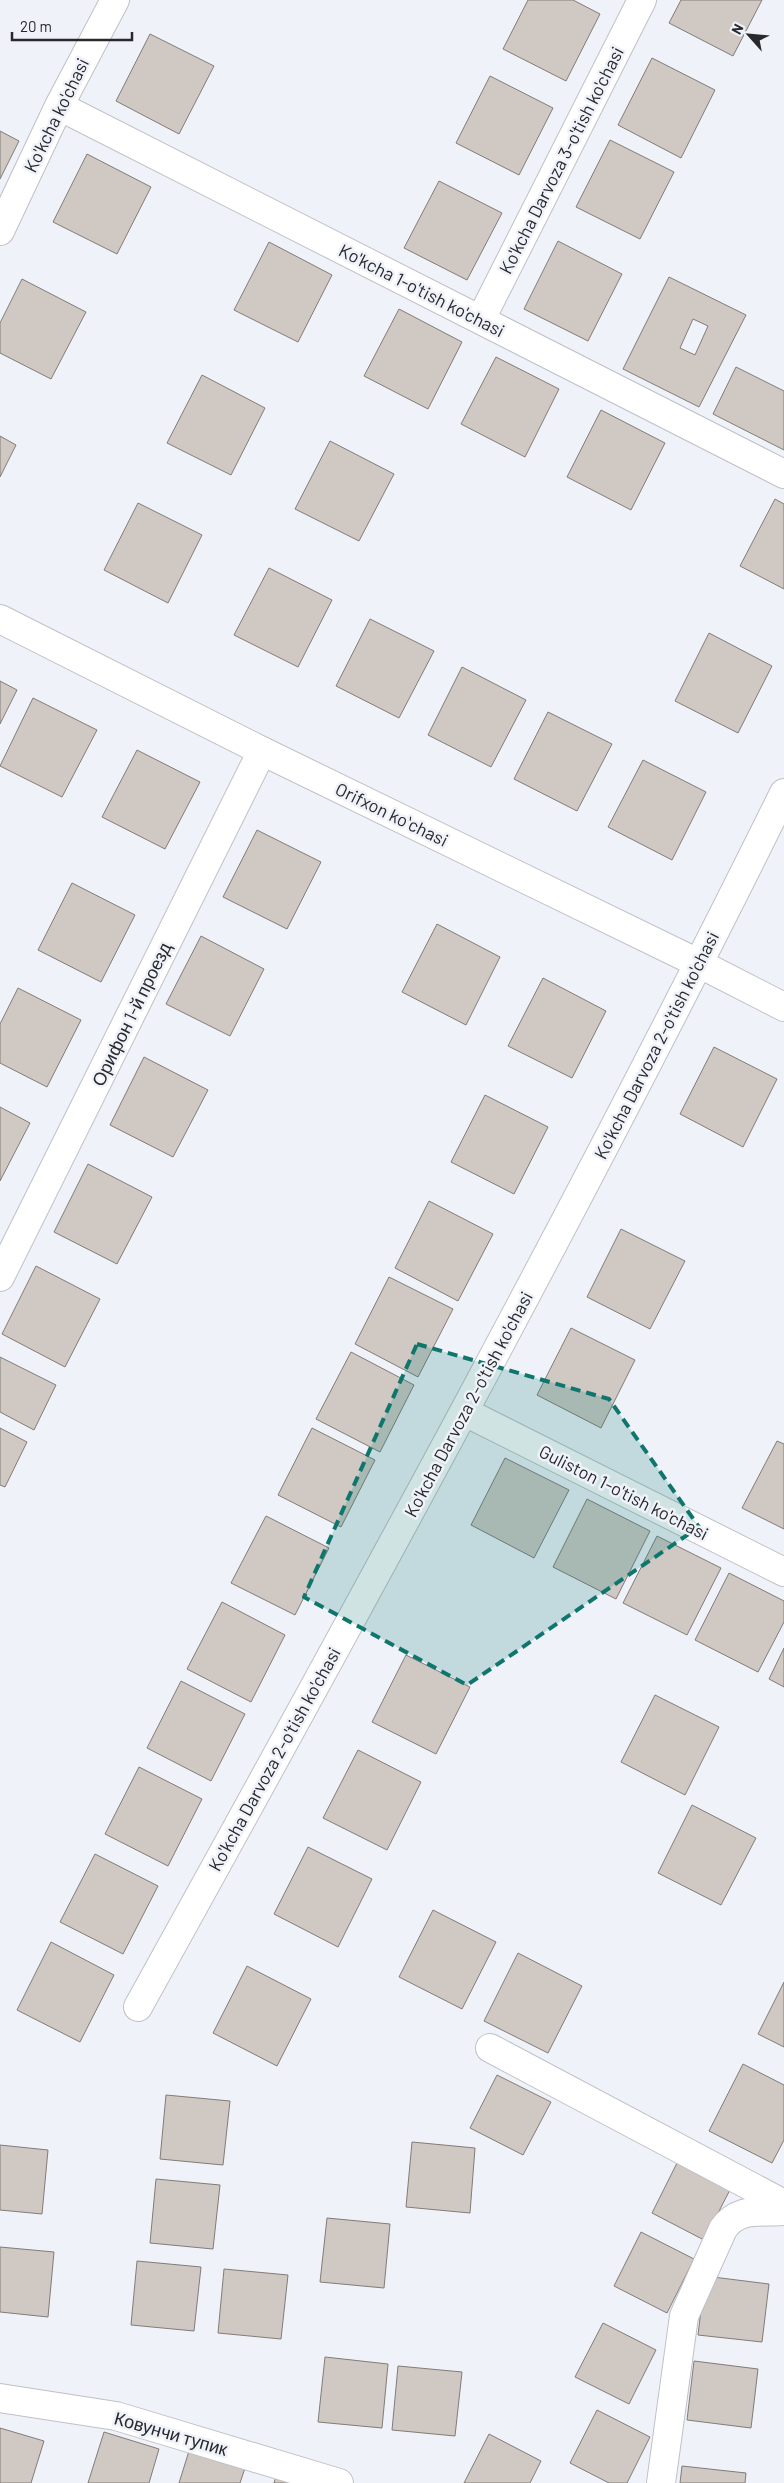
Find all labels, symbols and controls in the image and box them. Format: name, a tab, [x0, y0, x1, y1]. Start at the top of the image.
scale bar	[12, 10, 132, 42]
north arrow	[724, 10, 774, 60]
text: 20 m	[20, 17, 52, 35]
text: N	[727, 21, 747, 37]
street label: Ko'kcha Darvoza 3-o'tish ko'chasi	[494, 43, 628, 277]
street label: Ko'kcha ko'chasi	[19, 54, 93, 176]
street label: Ko'kcha 1-o'tish ko'chasi	[335, 239, 509, 341]
street label: Orifxon koʻchasi	[332, 777, 452, 851]
street label: Ko'kcha Darvoza 2-o'tish ko'chasi	[589, 928, 723, 1162]
street label: Орифон 1-й проезд	[87, 938, 176, 1089]
street label: Ko'kcha Darvoza 2-o'tish ko'chasi	[399, 1287, 537, 1521]
street label: Guliston 1-o'tish ko'chasi	[536, 1440, 712, 1544]
street label: Ko'kcha Darvoza 2-o'tish ko'chasi	[203, 1643, 345, 1875]
street label: Ковунчи тупик	[112, 2406, 230, 2460]

